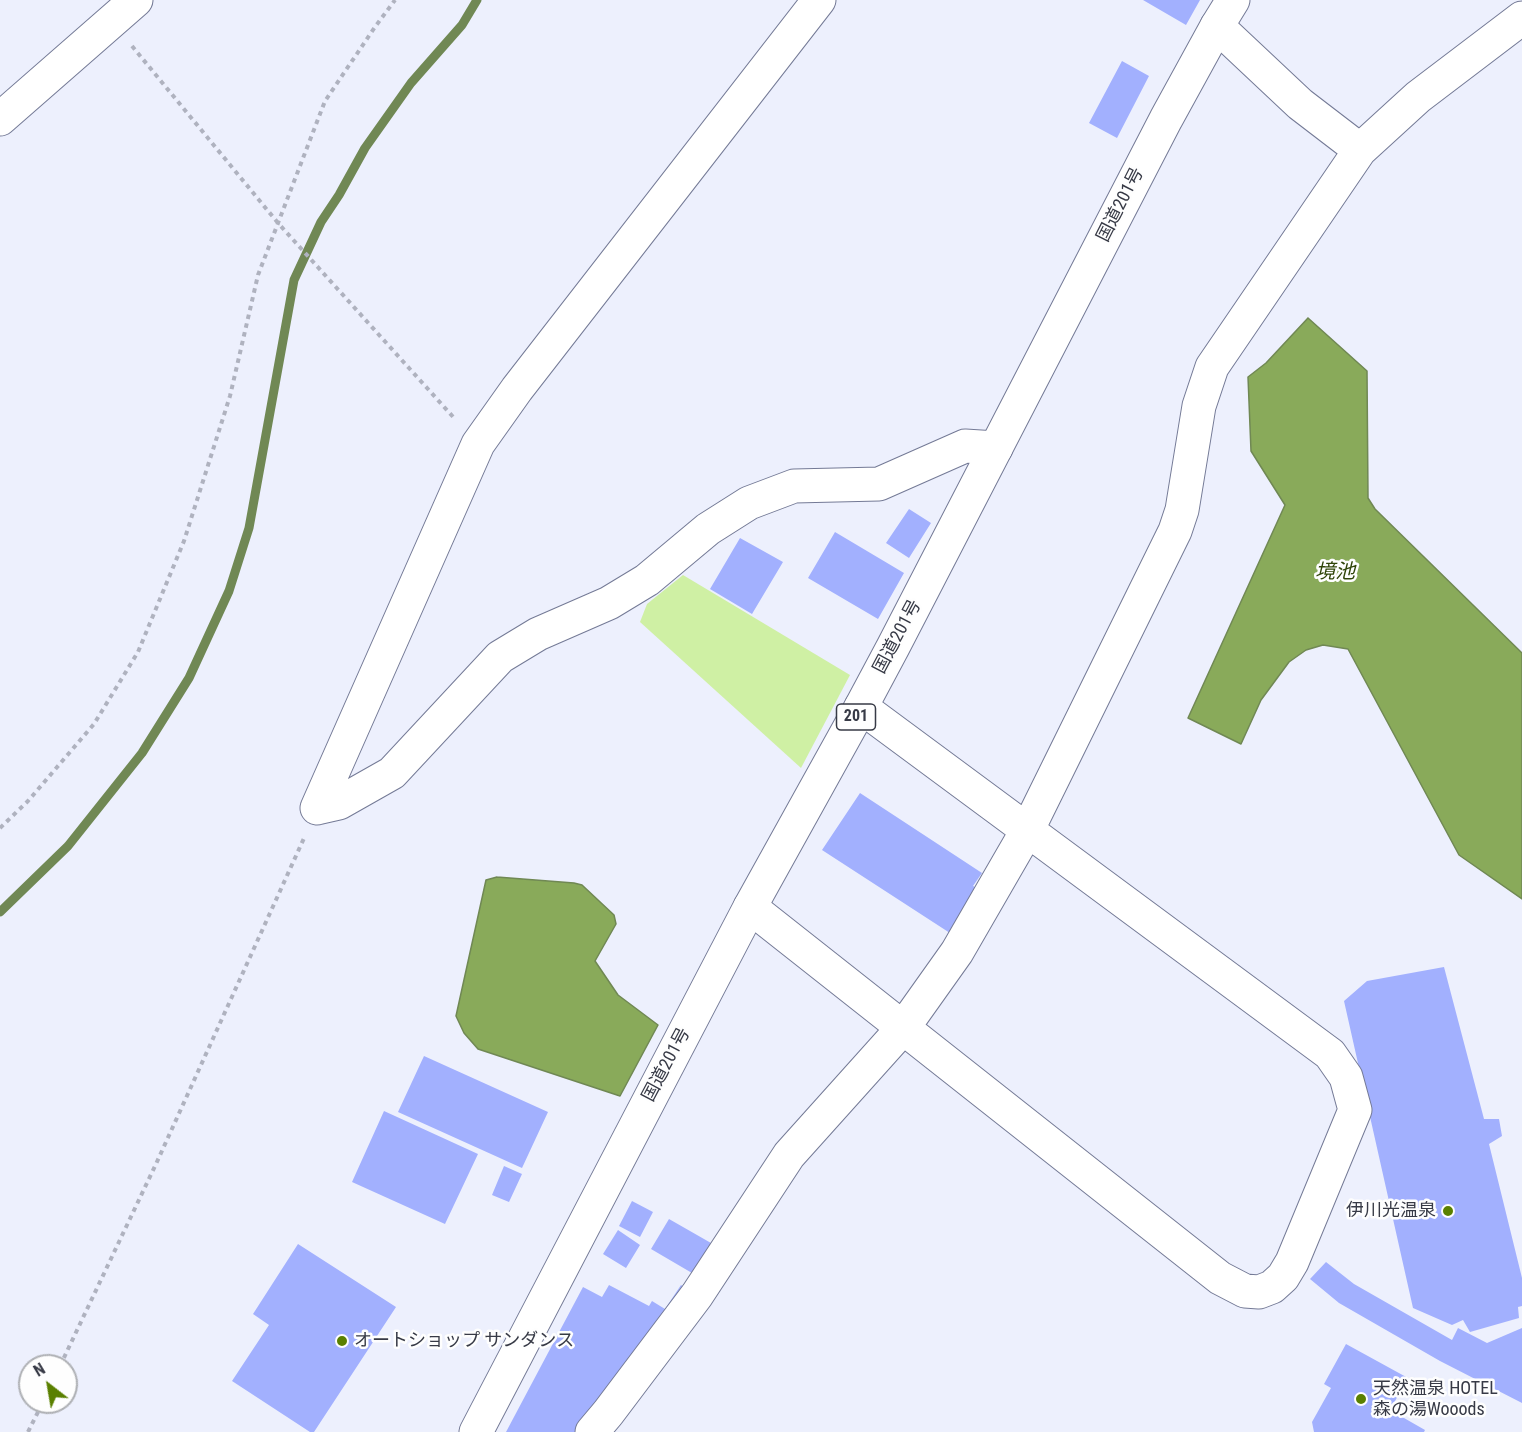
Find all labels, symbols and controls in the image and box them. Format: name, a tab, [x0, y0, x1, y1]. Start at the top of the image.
street label: 国道201号	[1093, 164, 1149, 246]
water label: 境池	[1315, 561, 1355, 585]
street label: 国道201号	[870, 596, 926, 678]
road number: 201	[836, 704, 876, 730]
street label: 国道201号	[639, 1024, 695, 1106]
place label: 伊川光温泉	[1346, 1200, 1436, 1222]
marker: 伊川光温泉	[1441, 1204, 1455, 1218]
place label: オートショップ サンダンス	[354, 1330, 574, 1352]
marker: オートショップ サンダンス	[335, 1334, 349, 1348]
north arrow	[18, 1354, 78, 1414]
text: N	[30, 1359, 49, 1381]
place label: 天然温泉 HOTEL 森の湯Wooods	[1373, 1378, 1498, 1420]
marker: 天然温泉 HOTEL 森の湯Wooods	[1354, 1392, 1368, 1406]

